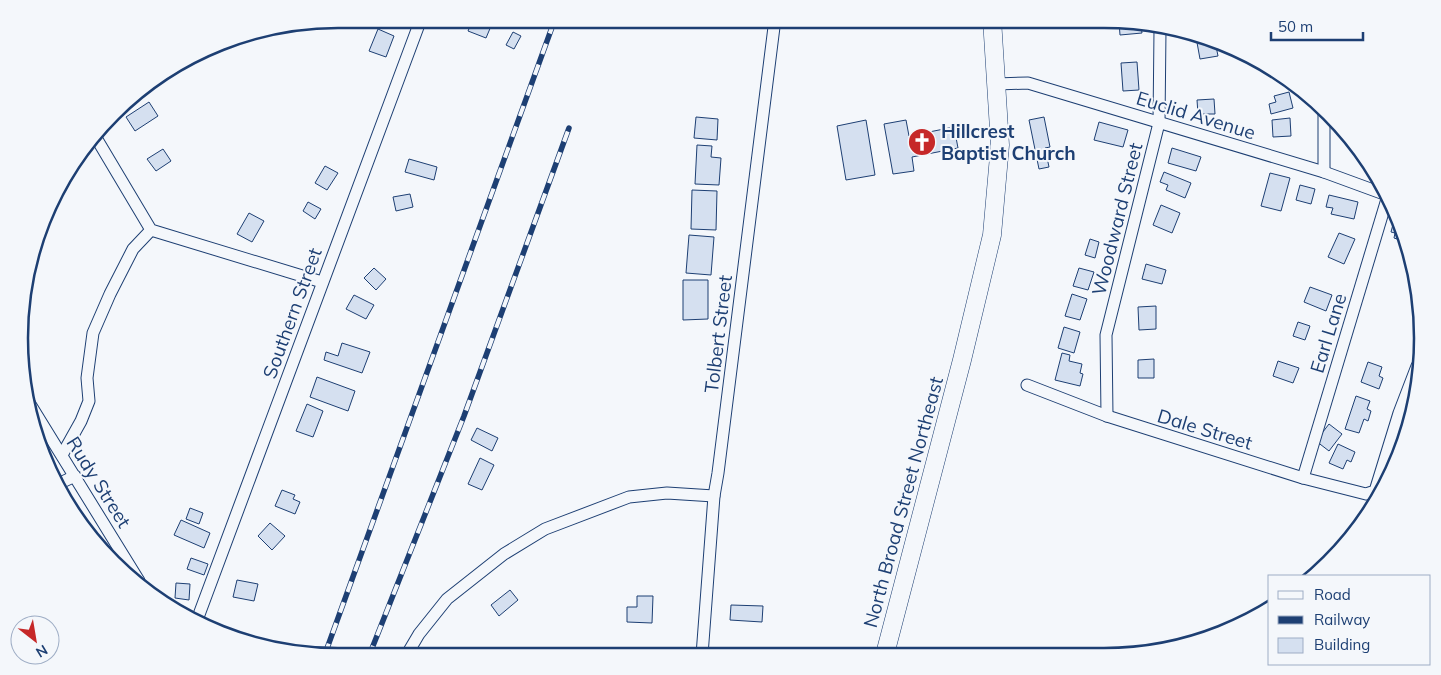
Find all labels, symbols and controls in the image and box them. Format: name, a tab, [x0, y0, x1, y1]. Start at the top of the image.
scale bar	[1271, 10, 1364, 42]
text: 50 m	[1278, 17, 1313, 36]
street label: Euclid Avenue	[1134, 86, 1258, 144]
place label: Hillcrest Baptist Church	[941, 119, 1076, 165]
church icon: Hillcrest Baptist Church	[907, 127, 937, 157]
street label: Woodward Street	[1086, 140, 1148, 298]
street label: Southern Street	[257, 244, 327, 382]
street label: Tolbert Street	[699, 273, 737, 394]
street label: Earl Lane	[1305, 290, 1351, 376]
street label: North Broad Street Northeast	[858, 374, 948, 630]
street label: Dale Street	[1155, 403, 1256, 455]
street label: Rudy Street	[62, 432, 137, 532]
legend	[1268, 575, 1431, 665]
text: Road	[1314, 585, 1351, 604]
text: Railway	[1314, 610, 1370, 629]
north arrow	[10, 615, 60, 665]
text: Building	[1314, 635, 1370, 654]
text: N	[33, 641, 51, 662]

